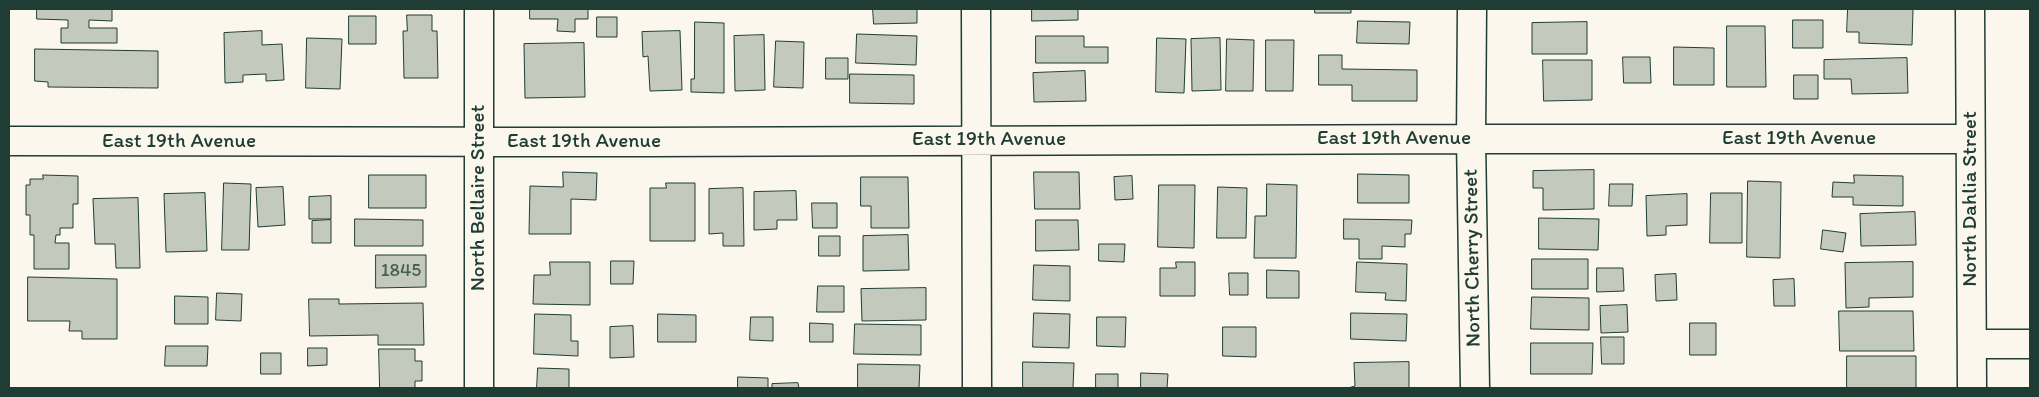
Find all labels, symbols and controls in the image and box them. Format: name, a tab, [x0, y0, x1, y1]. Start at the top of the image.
street label: North Bellaire Street	[466, 105, 492, 291]
street label: North Dahlia Street	[1958, 111, 1984, 287]
street label: East 19th Avenue	[1317, 126, 1471, 152]
street label: East 19th Avenue	[1722, 126, 1876, 152]
street label: East 19th Avenue	[912, 127, 1066, 153]
street label: East 19th Avenue	[102, 129, 256, 155]
street label: East 19th Avenue	[507, 129, 661, 155]
street label: North Cherry Street	[1459, 169, 1487, 347]
house number: 1845	[381, 260, 421, 282]

